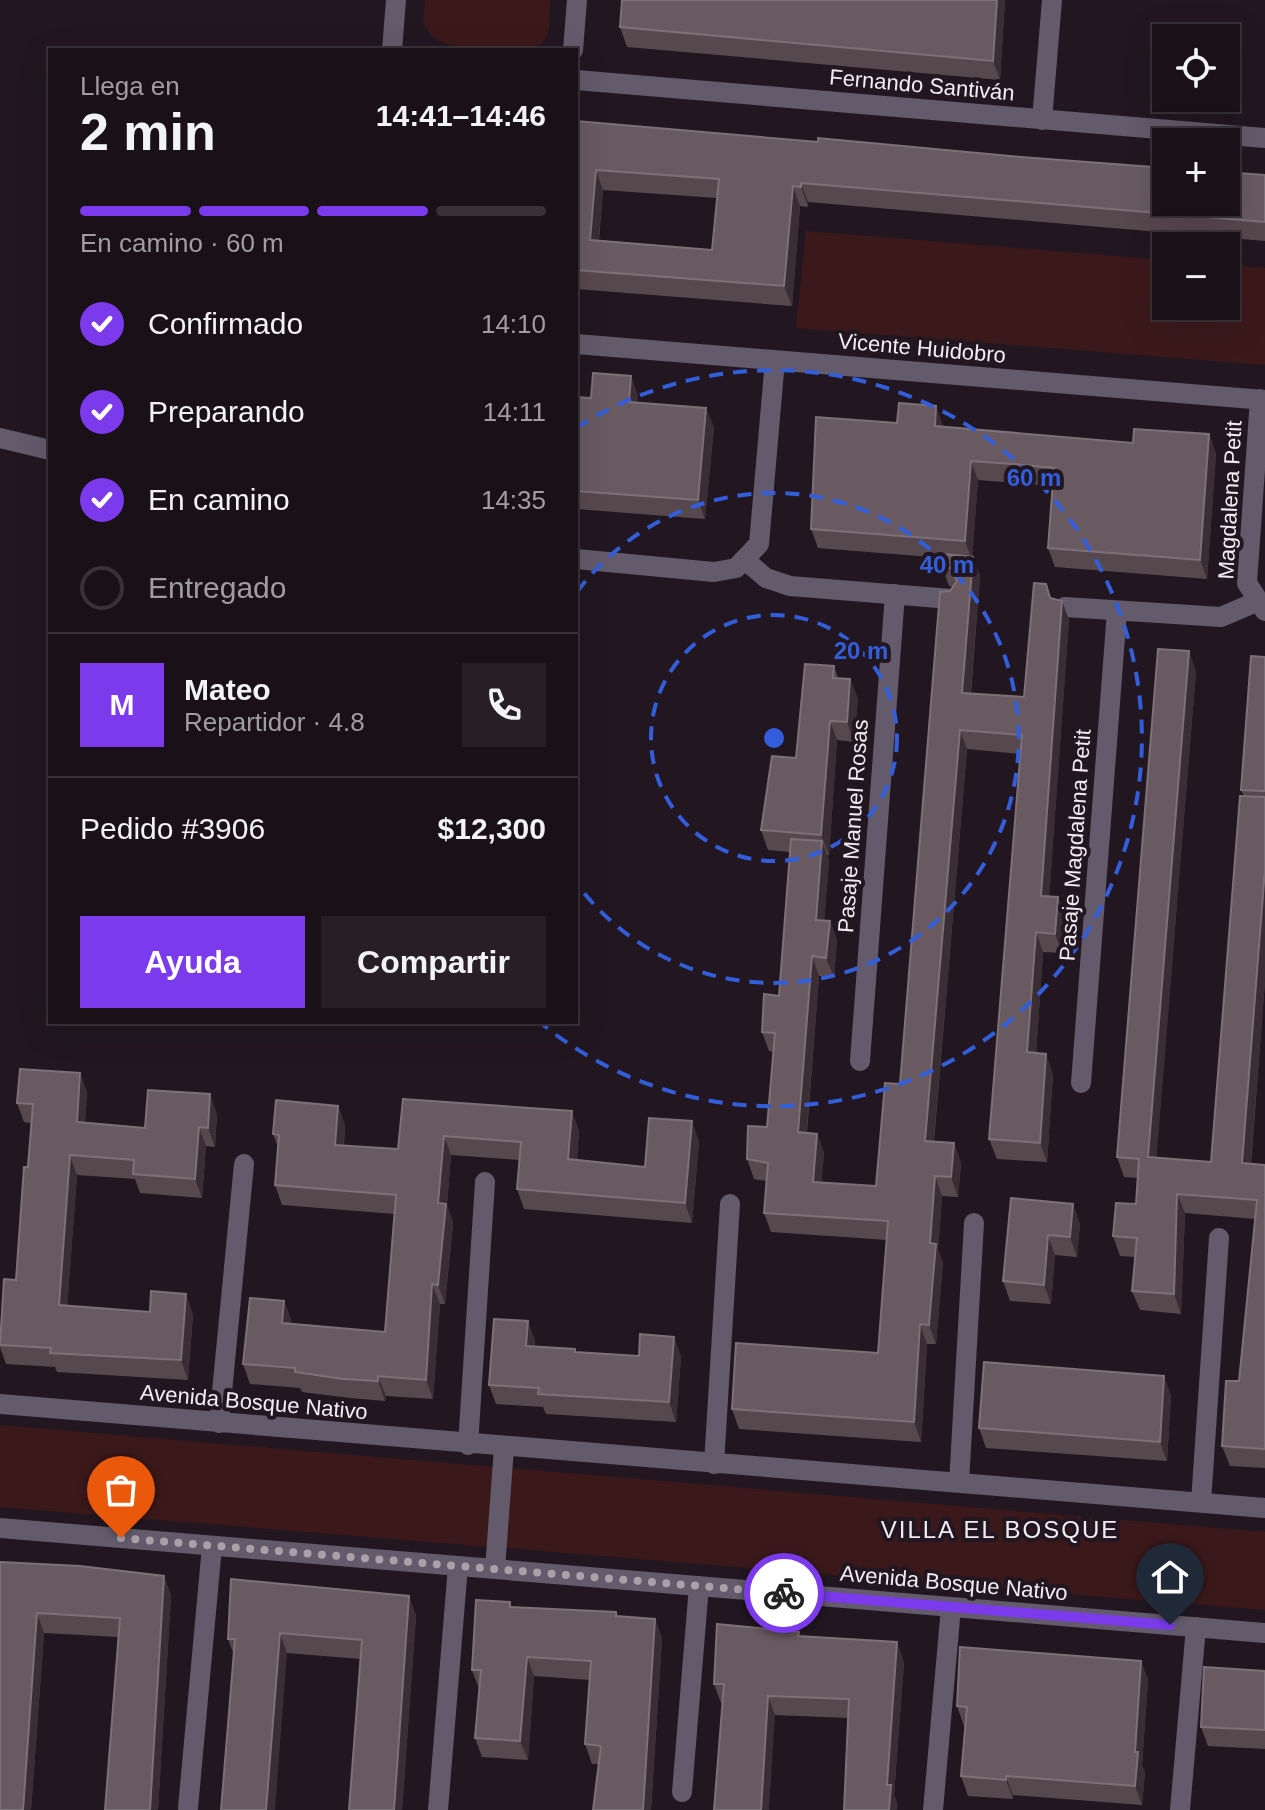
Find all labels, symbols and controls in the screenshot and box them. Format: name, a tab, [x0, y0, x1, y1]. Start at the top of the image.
map controls	[1152, 24, 1240, 320]
button: locate	[1152, 24, 1240, 112]
street label: Fernando Santiván	[828, 64, 1016, 106]
text: Llega en	[80, 71, 180, 101]
text: 14:41–14:46	[376, 99, 546, 132]
text: 2 min	[80, 103, 216, 161]
button: +	[1152, 128, 1240, 216]
text: En camino · 60 m	[80, 228, 284, 258]
button: −	[1152, 232, 1240, 320]
icon: check	[80, 302, 124, 346]
text: Confirmado	[148, 307, 303, 340]
text: 14:10	[481, 309, 546, 339]
street label: Vicente Huidobro	[837, 328, 1007, 368]
icon: check	[80, 390, 124, 434]
text: Preparando	[148, 395, 305, 428]
text: 14:11	[483, 397, 546, 427]
street label: Magdalena Petit	[1213, 420, 1247, 580]
text: 60 m	[1007, 464, 1061, 491]
icon: check	[80, 478, 124, 522]
text: En camino	[148, 483, 290, 516]
text: 14:35	[481, 485, 546, 515]
text: 40 m	[920, 551, 974, 578]
text: Entregado	[148, 571, 286, 604]
text: 20 m	[834, 637, 888, 664]
button: phone	[462, 663, 546, 747]
text: Mateo	[184, 673, 271, 706]
text: M	[110, 688, 135, 721]
text: Repartidor · 4.8	[184, 707, 365, 737]
street label: Pasaje Manuel Rosas	[833, 718, 873, 934]
centre of rings	[760, 724, 788, 752]
street label: Pasaje Magdalena Petit	[1054, 728, 1096, 962]
text: Pedido #3906	[80, 812, 265, 845]
text: $12,300	[438, 812, 546, 845]
button: Ayuda	[80, 916, 305, 1008]
button: Compartir	[321, 916, 546, 1008]
street label: Avenida Bosque Nativo	[139, 1380, 369, 1424]
pin	[87, 1456, 155, 1538]
icon: bag	[99, 1468, 143, 1512]
district label: VILLA EL BOSQUE	[881, 1516, 1119, 1543]
pin	[1136, 1543, 1204, 1625]
courier	[744, 1553, 824, 1633]
icon: home	[1148, 1555, 1192, 1599]
street label: Avenida Bosque Nativo	[839, 1561, 1069, 1605]
icon: bike	[762, 1571, 806, 1615]

